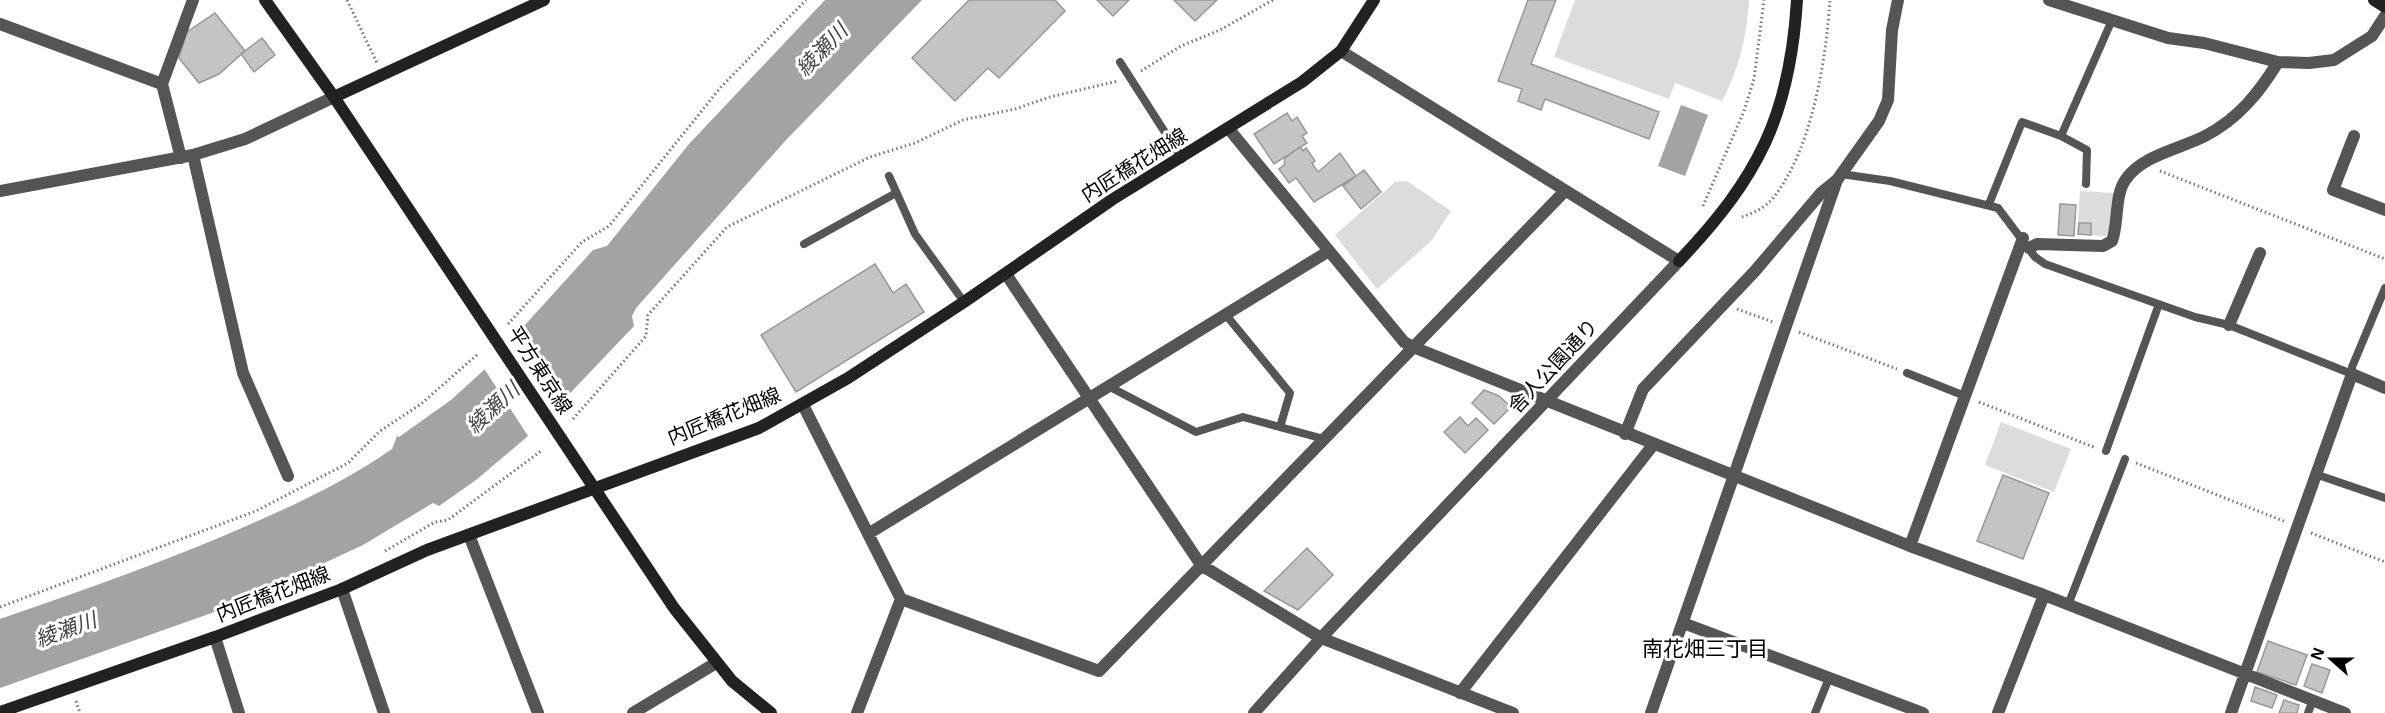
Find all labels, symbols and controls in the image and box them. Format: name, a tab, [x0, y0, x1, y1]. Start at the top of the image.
water label: 綾瀬川	[791, 18, 853, 80]
street label: 内匠橋花畑線	[1077, 124, 1191, 206]
street label: 舎人公園通り	[1504, 315, 1602, 417]
street label: 平方東京線	[504, 322, 576, 418]
water label: 綾瀬川	[462, 376, 525, 438]
street label: 内匠橋花畑線	[664, 383, 784, 449]
street label: 内匠橋花畑線	[213, 562, 333, 626]
water label: 綾瀬川	[32, 607, 101, 651]
north arrow	[2301, 629, 2361, 689]
district label: 南花畑三丁目	[1642, 637, 1768, 660]
text: N	[2307, 645, 2327, 662]

